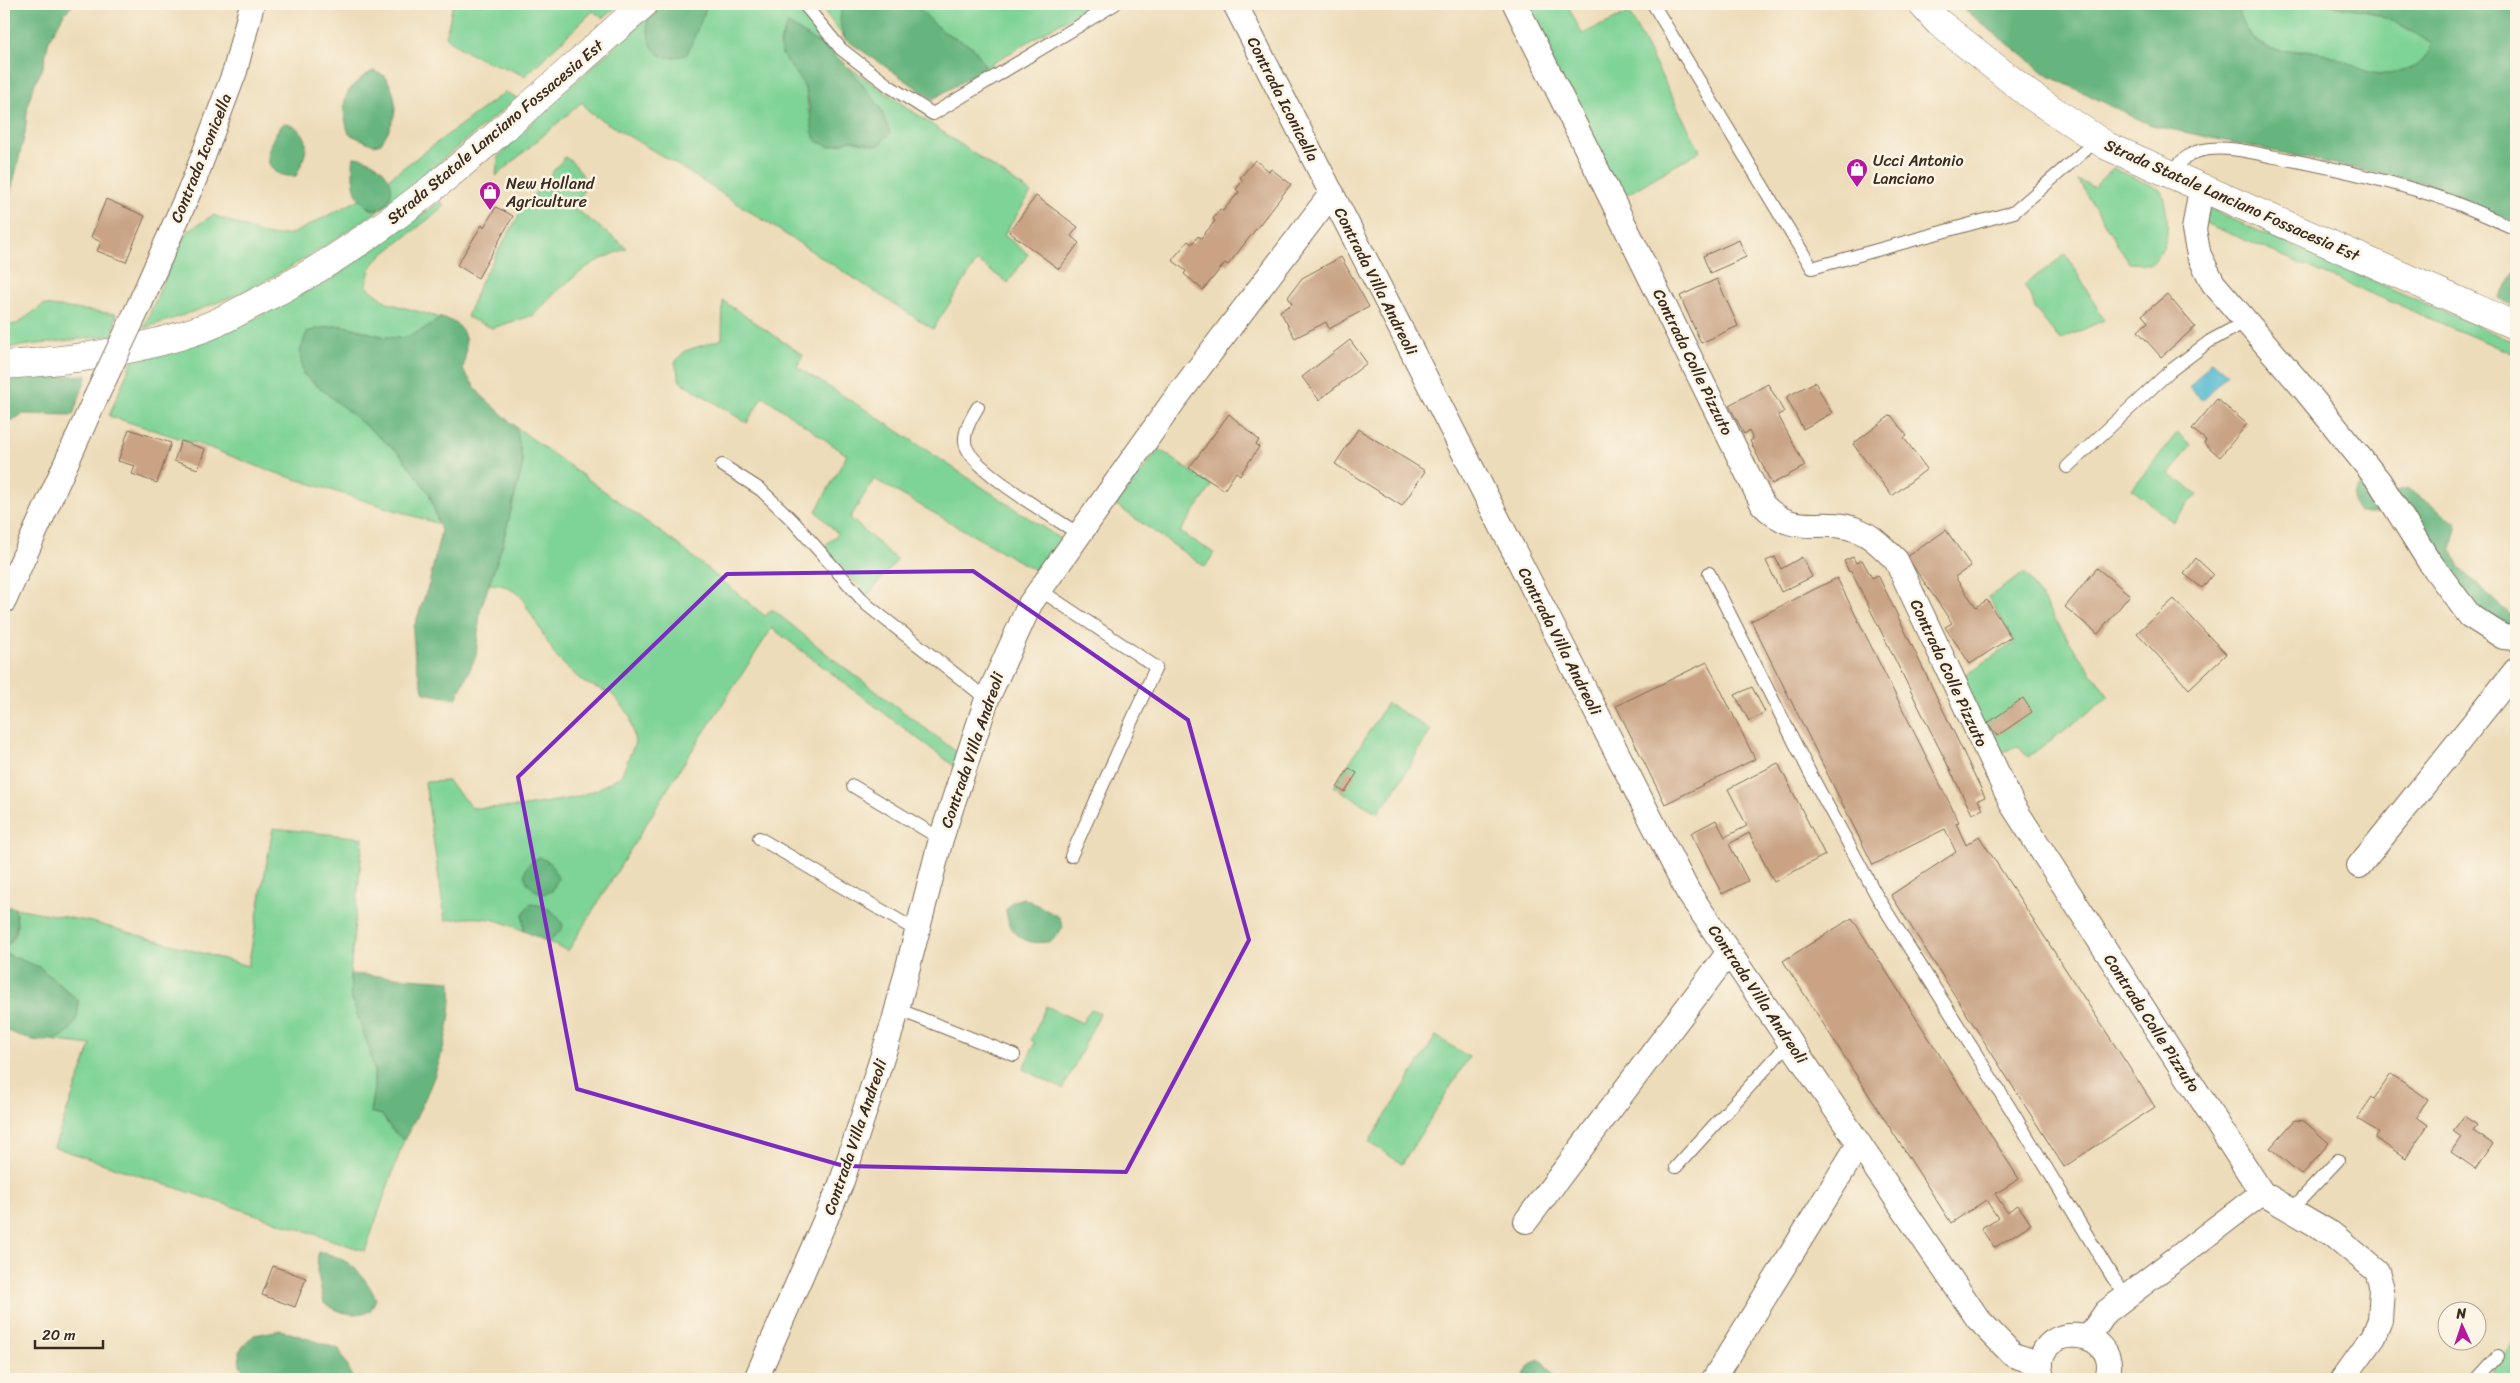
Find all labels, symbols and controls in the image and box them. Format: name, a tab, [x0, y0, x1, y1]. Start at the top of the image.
street label: Contrada Iconicella	[1239, 31, 1327, 167]
street label: Strada Statale Lanciano Fossacesia Est	[380, 32, 611, 232]
street label: Contrada Iconicella	[162, 89, 240, 227]
street label: Strada Statale Lanciano Fossacesia Est	[2100, 131, 2365, 270]
place label: Ucci Antonio Lanciano	[1873, 146, 1964, 193]
shop icon: Ucci Antonio Lanciano	[1845, 157, 1869, 188]
place label: New Holland Agriculture	[505, 169, 596, 216]
shop icon: New Holland Agriculture	[478, 180, 502, 211]
street label: Contrada Villa Andreoli	[1326, 202, 1426, 361]
street label: Contrada Colle Pizzuto	[1645, 283, 1741, 441]
street label: Contrada Villa Andreoli	[1510, 562, 1610, 721]
street label: Contrada Colle Pizzuto	[1902, 594, 1996, 752]
street label: Contrada Villa Andreoli	[932, 668, 1012, 832]
street label: Contrada Villa Andreoli	[1700, 918, 1816, 1070]
street label: Contrada Colle Pizzuto	[2096, 948, 2208, 1098]
street label: Contrada Villa Andreoli	[815, 1055, 895, 1219]
north arrow	[2438, 1300, 2488, 1350]
text: N	[2455, 1301, 2467, 1326]
scale bar	[35, 1318, 102, 1350]
text: 20 m	[42, 1322, 76, 1348]

